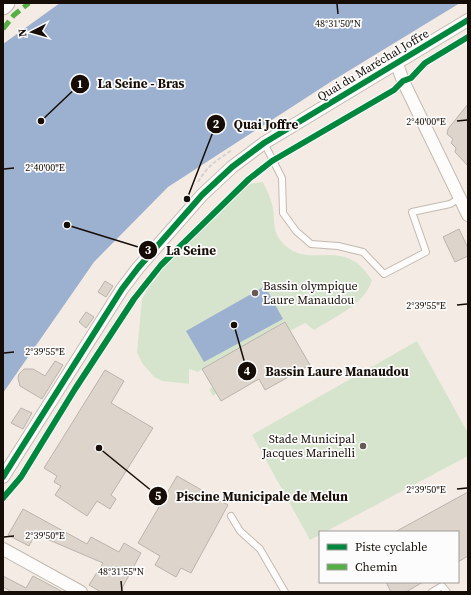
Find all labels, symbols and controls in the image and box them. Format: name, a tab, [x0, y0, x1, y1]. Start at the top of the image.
north arrow	[12, 12, 52, 52]
text: 48°31'50"N	[315, 17, 361, 30]
street label: Quai du Maréchal Joffre	[314, 25, 432, 105]
text: N	[15, 28, 30, 38]
callout: La Seine - Bras	[70, 71, 193, 96]
text: La Seine - Bras	[98, 75, 185, 92]
text: 1	[77, 76, 83, 92]
callout: Quai Joffre	[206, 112, 306, 137]
text: 2°40'00"E	[406, 115, 446, 128]
text: 2	[213, 116, 220, 132]
text: Quai Joffre	[234, 116, 298, 133]
text: 2°40'00"E	[25, 161, 65, 174]
callout: La Seine	[138, 238, 224, 263]
text: 3	[145, 242, 152, 258]
text: La Seine	[166, 242, 216, 259]
place label: Bassin olympique Laure Manaudou	[263, 278, 358, 308]
marker: Bassin olympique Laure Manaudou	[250, 288, 260, 298]
text: 2°39'55"E	[406, 299, 446, 312]
text: 2°39'55"E	[25, 345, 65, 358]
callout: Bassin Laure Manaudou	[237, 359, 417, 384]
text: 4	[244, 363, 251, 379]
text: Bassin Laure Manaudou	[265, 363, 409, 380]
place label: Stade Municipal Jacques Marinelli	[261, 431, 355, 461]
marker: Stade Municipal Jacques Marinelli	[358, 441, 368, 451]
callout: Piscine Municipale de Melun	[148, 483, 356, 508]
text: 2°39'50"E	[406, 483, 446, 496]
text: 5	[155, 488, 162, 504]
text: Piscine Municipale de Melun	[176, 488, 348, 505]
text: 2°39'50"E	[25, 529, 65, 542]
legend	[319, 531, 459, 583]
text: Piste cyclable	[355, 539, 427, 555]
text: Chemin	[355, 559, 398, 575]
text: 48°31'55"N	[98, 565, 144, 578]

